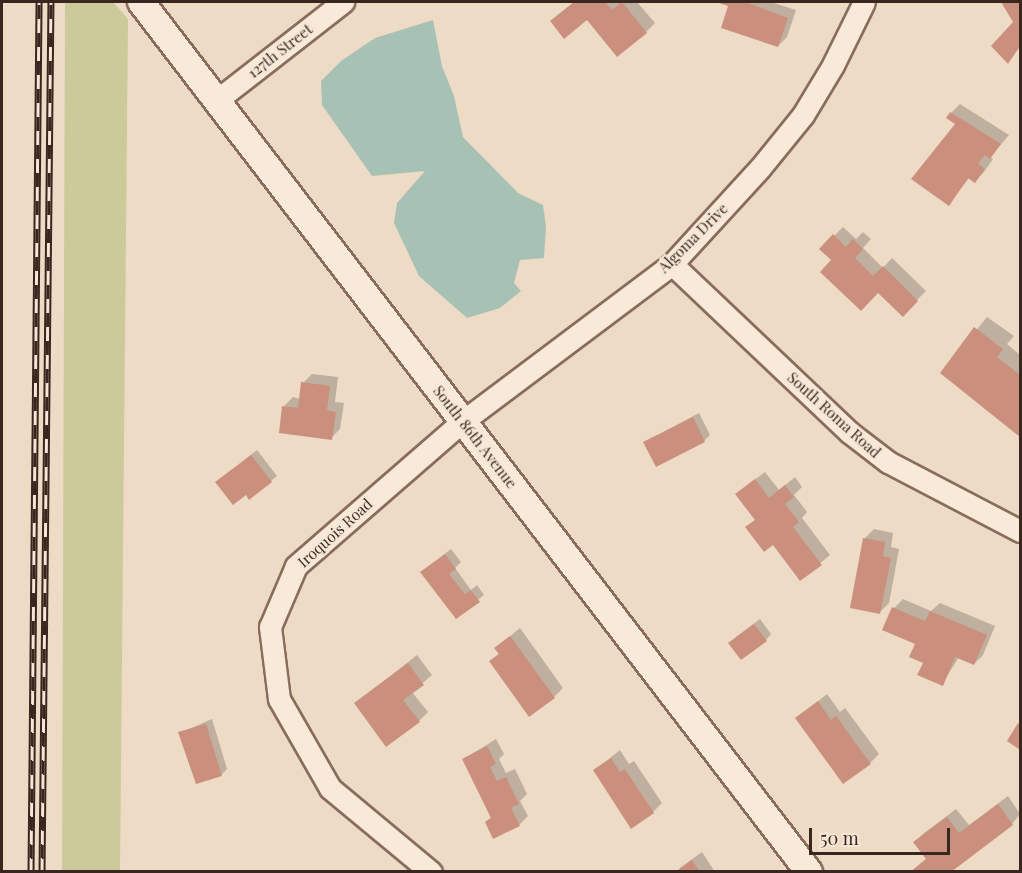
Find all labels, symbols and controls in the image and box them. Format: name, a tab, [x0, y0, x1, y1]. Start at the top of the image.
street label: 127th Street	[244, 20, 316, 82]
street label: Algoma Drive	[654, 199, 732, 277]
street label: South Roma Road	[784, 368, 884, 462]
street label: South 86th Avenue	[429, 382, 521, 492]
street label: Iroquois Road	[294, 495, 376, 571]
scale bar	[812, 816, 953, 854]
text: 50 m	[820, 826, 859, 850]

